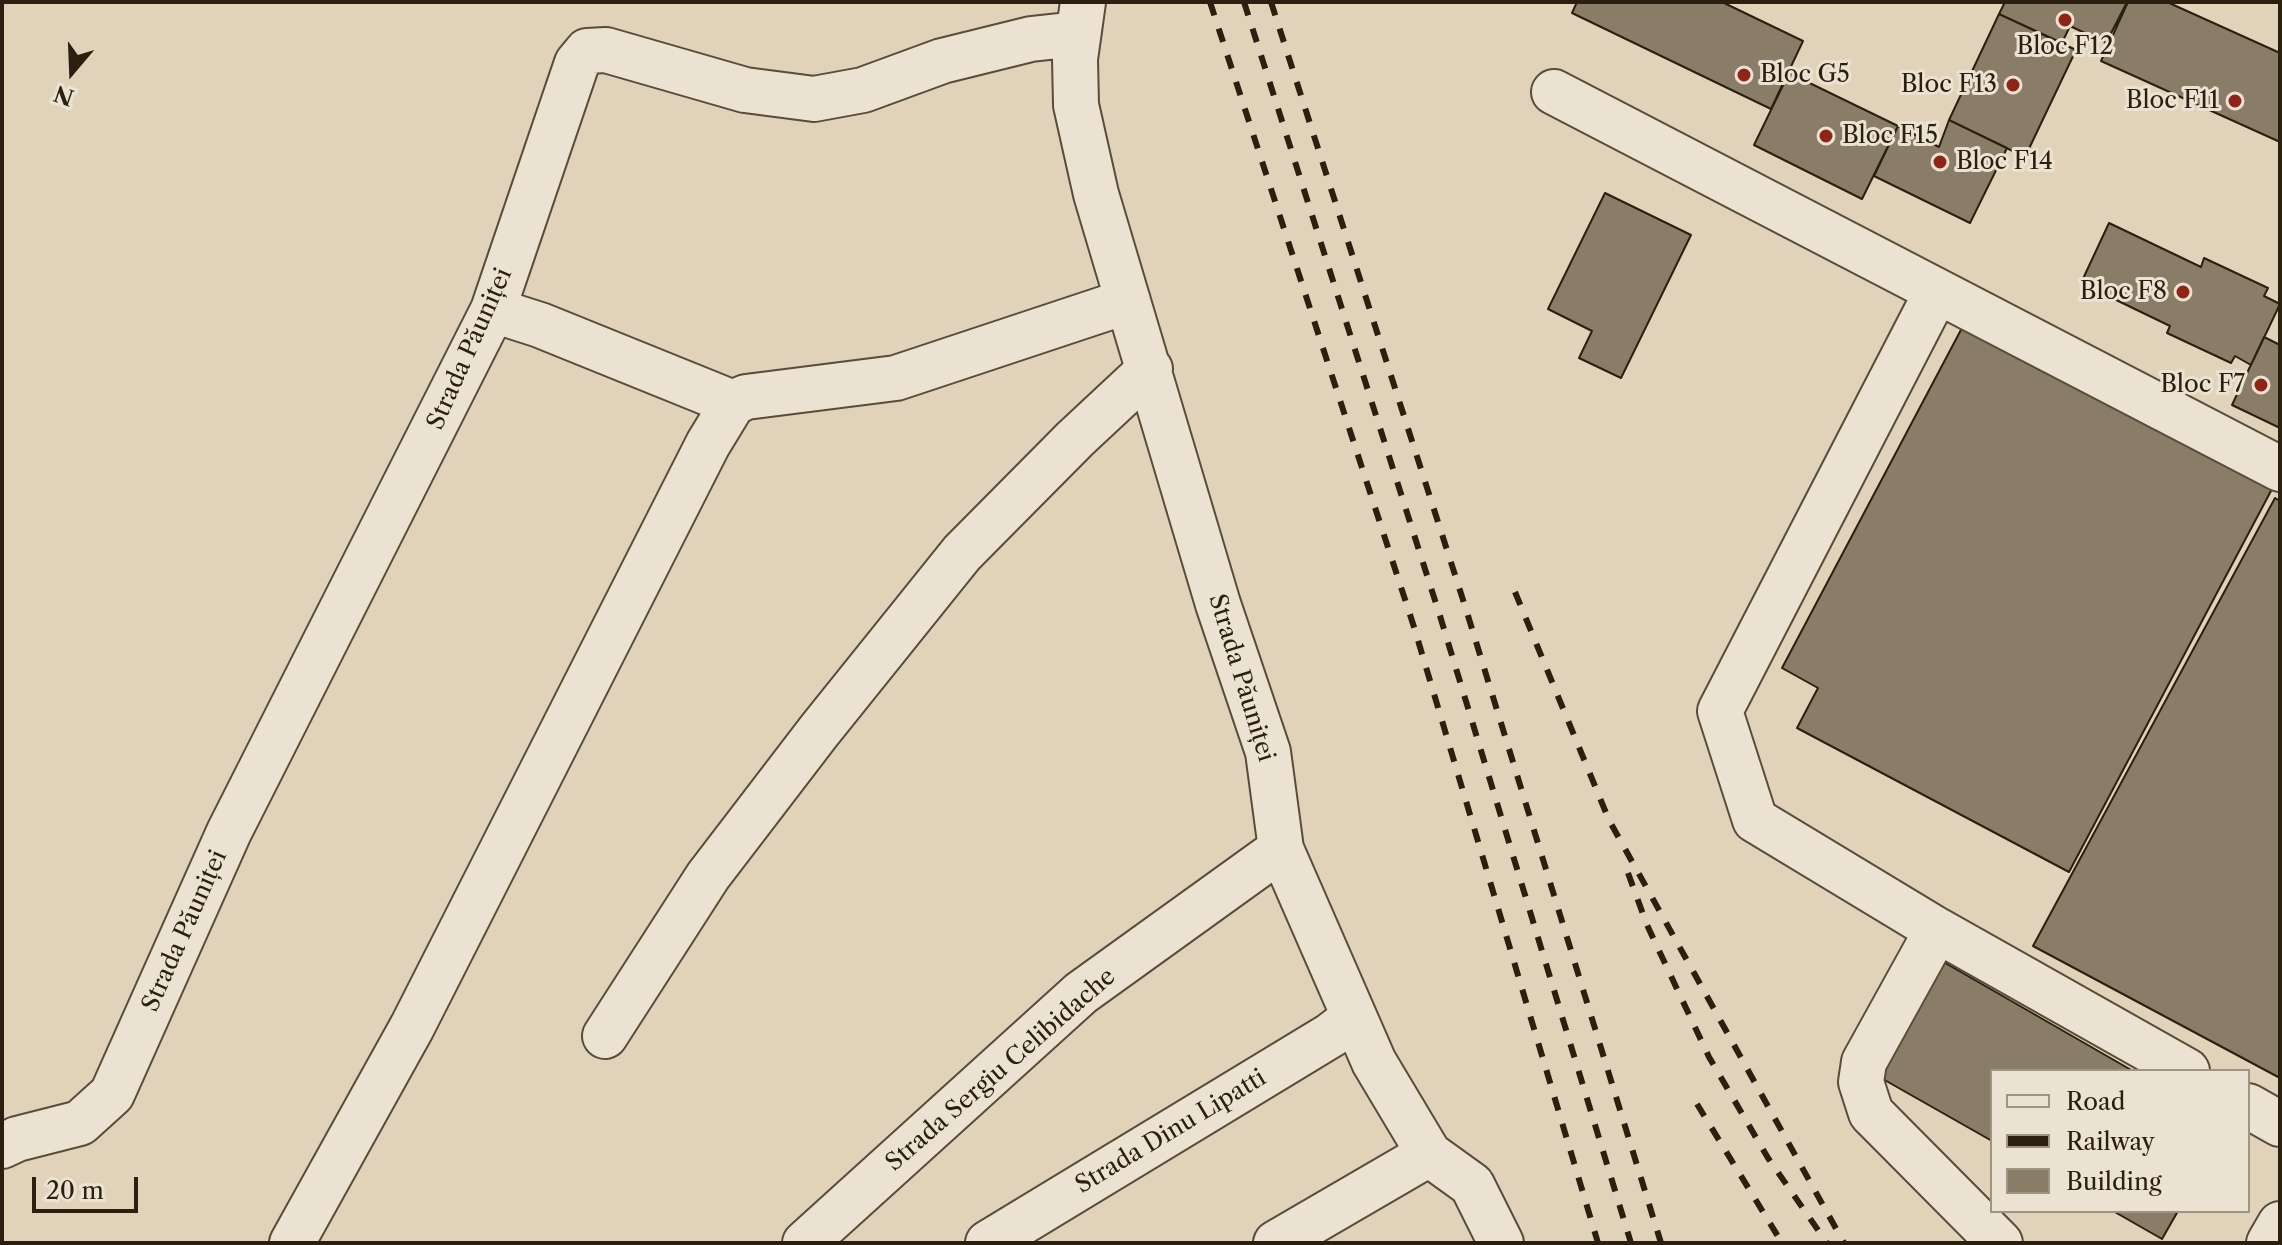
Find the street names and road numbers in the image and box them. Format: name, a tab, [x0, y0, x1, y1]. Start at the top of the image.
street label: Strada Păuniței	[422, 264, 518, 434]
street label: Strada Păuniței	[1202, 591, 1280, 765]
street label: Strada Păuniței	[137, 846, 233, 1016]
street label: Strada Sergiu Celibidache	[880, 962, 1122, 1178]
street label: Strada Dinu Lipatti	[1071, 1064, 1271, 1200]

